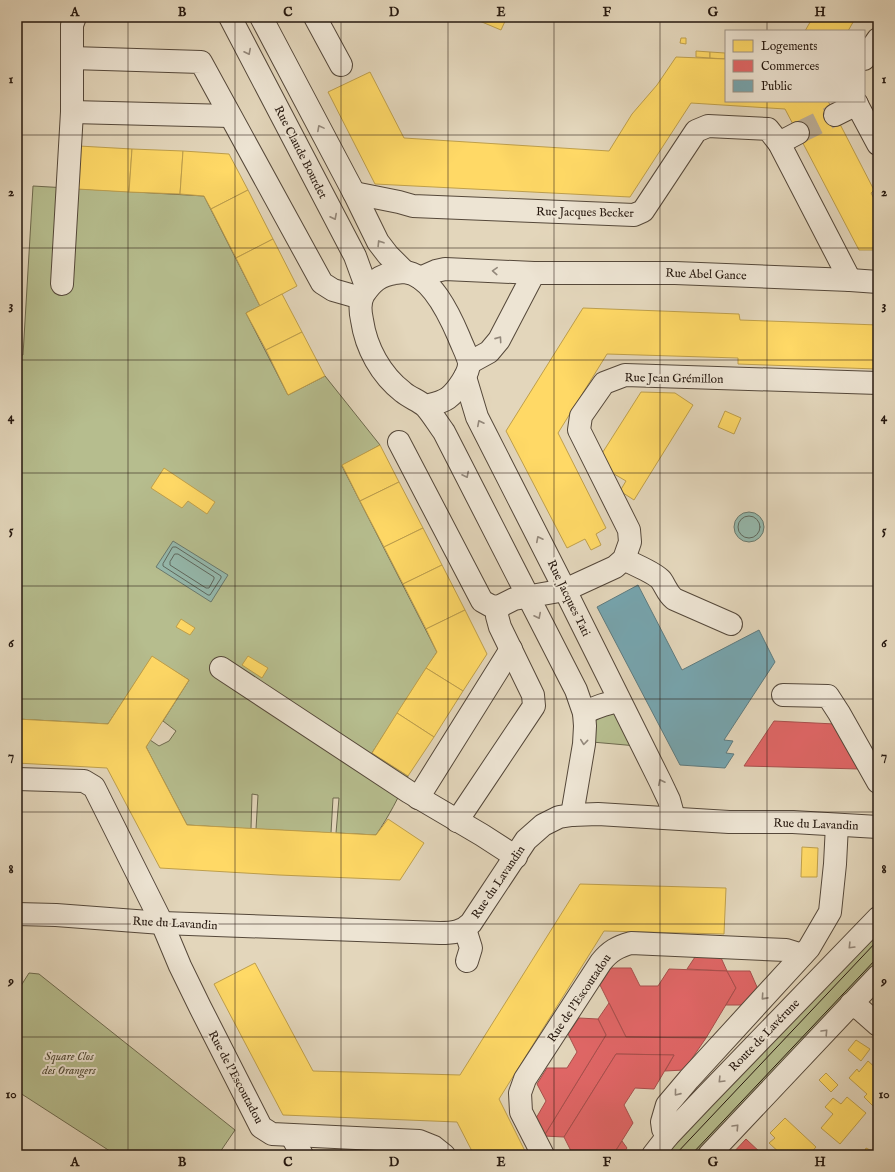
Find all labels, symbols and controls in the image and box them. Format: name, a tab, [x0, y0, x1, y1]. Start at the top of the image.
text: A	[70, 4, 81, 21]
text: B	[178, 4, 187, 21]
text: C	[283, 4, 293, 21]
text: D	[389, 4, 400, 21]
text: E	[496, 4, 506, 21]
text: F	[603, 4, 612, 21]
text: G	[708, 4, 719, 21]
text: H	[814, 4, 826, 21]
legend	[725, 30, 865, 102]
text: Logements	[761, 39, 818, 54]
one-way arrow	[244, 47, 251, 55]
text: Commerces	[761, 59, 819, 74]
text: 1	[9, 71, 14, 88]
text: 1	[882, 71, 887, 88]
text: Public	[761, 79, 792, 94]
street label: Rue Claude Bourdet	[271, 103, 330, 201]
one-way arrow	[317, 125, 324, 132]
text: 2	[8, 184, 14, 201]
text: 2	[881, 184, 887, 201]
street label: Rue Jacques Becker	[536, 204, 635, 222]
one-way arrow	[329, 212, 337, 220]
one-way arrow	[377, 240, 384, 247]
street label: Rue Abel Gance	[665, 266, 747, 283]
one-way arrow	[492, 267, 498, 275]
text: 3	[9, 297, 14, 314]
text: 3	[882, 297, 887, 314]
one-way arrow	[494, 336, 502, 343]
street label: Rue Jean Grémillon	[624, 370, 724, 388]
text: 4	[8, 409, 15, 426]
text: 4	[881, 409, 888, 426]
one-way arrow	[477, 420, 485, 427]
one-way arrow	[461, 471, 469, 478]
text: 5	[9, 522, 14, 539]
text: 5	[882, 522, 887, 539]
one-way arrow	[536, 535, 544, 543]
street label: Rue Jacques Tati	[543, 558, 594, 639]
one-way arrow	[533, 612, 541, 619]
text: 6	[8, 635, 14, 652]
text: 6	[881, 635, 887, 652]
one-way arrow	[580, 739, 589, 745]
text: 7	[8, 748, 14, 765]
text: 7	[881, 748, 887, 765]
one-way arrow	[658, 779, 666, 786]
street label: Rue du Lavandin	[773, 816, 859, 834]
street label: Rue du Lavandin	[468, 842, 529, 922]
text: 8	[8, 861, 14, 878]
text: 8	[881, 861, 887, 878]
street label: Rue du Lavandin	[132, 914, 218, 933]
one-way arrow	[848, 941, 856, 949]
street label: Rue de l'Escoutadou	[544, 951, 614, 1045]
text: 9	[7, 973, 14, 990]
text: 9	[880, 973, 887, 990]
one-way arrow	[762, 992, 769, 1000]
street label: Route de Lavérune	[726, 995, 803, 1075]
street label: Rue de l'Escoutadou	[205, 1028, 266, 1126]
one-way arrow	[820, 1029, 828, 1037]
park label: Square Clos des Orangers	[41, 1049, 96, 1079]
one-way arrow	[718, 1075, 726, 1083]
text: 10	[5, 1086, 17, 1103]
text: 10	[878, 1086, 890, 1103]
one-way arrow	[675, 1089, 682, 1096]
one-way arrow	[731, 1124, 738, 1131]
text: A	[70, 1154, 81, 1171]
text: B	[178, 1154, 187, 1171]
text: C	[283, 1154, 293, 1171]
text: D	[389, 1154, 400, 1171]
text: E	[496, 1154, 506, 1171]
text: F	[603, 1154, 612, 1171]
text: G	[708, 1154, 719, 1171]
text: H	[814, 1154, 826, 1171]

